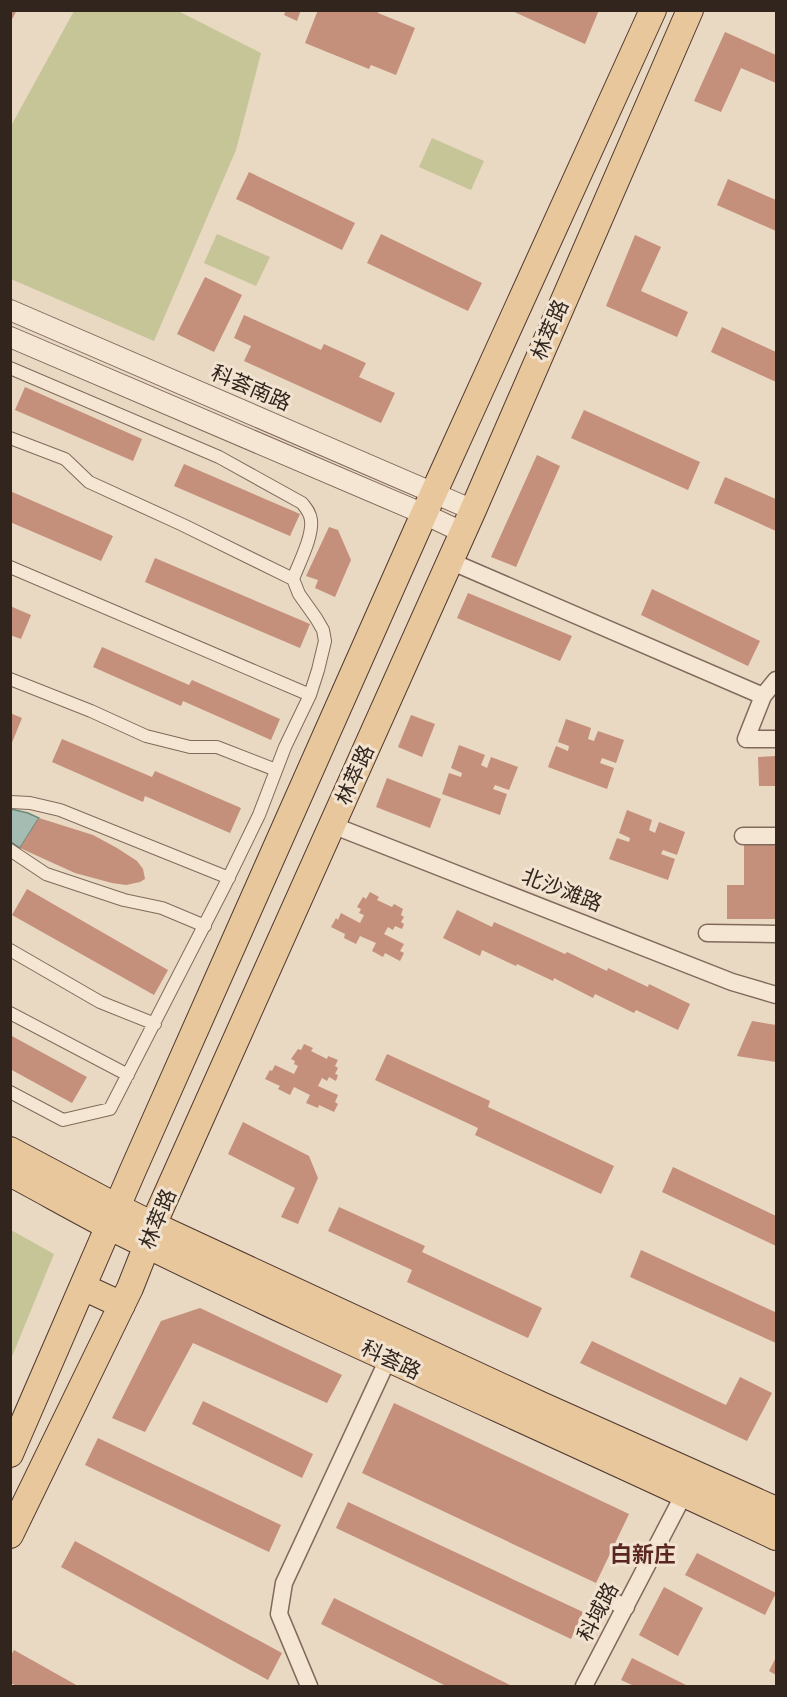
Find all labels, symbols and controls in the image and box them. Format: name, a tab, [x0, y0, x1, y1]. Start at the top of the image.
street label: 林萃路	[527, 296, 573, 364]
street label: 科荟南路	[208, 361, 294, 415]
street label: 林萃路	[331, 741, 379, 809]
street label: 北沙滩路	[518, 864, 606, 916]
street label: 林萃路	[135, 1185, 181, 1253]
street label: 科荟路	[357, 1336, 425, 1384]
district label: 白新庄	[610, 1542, 676, 1567]
street label: 科域路	[573, 1579, 623, 1645]

